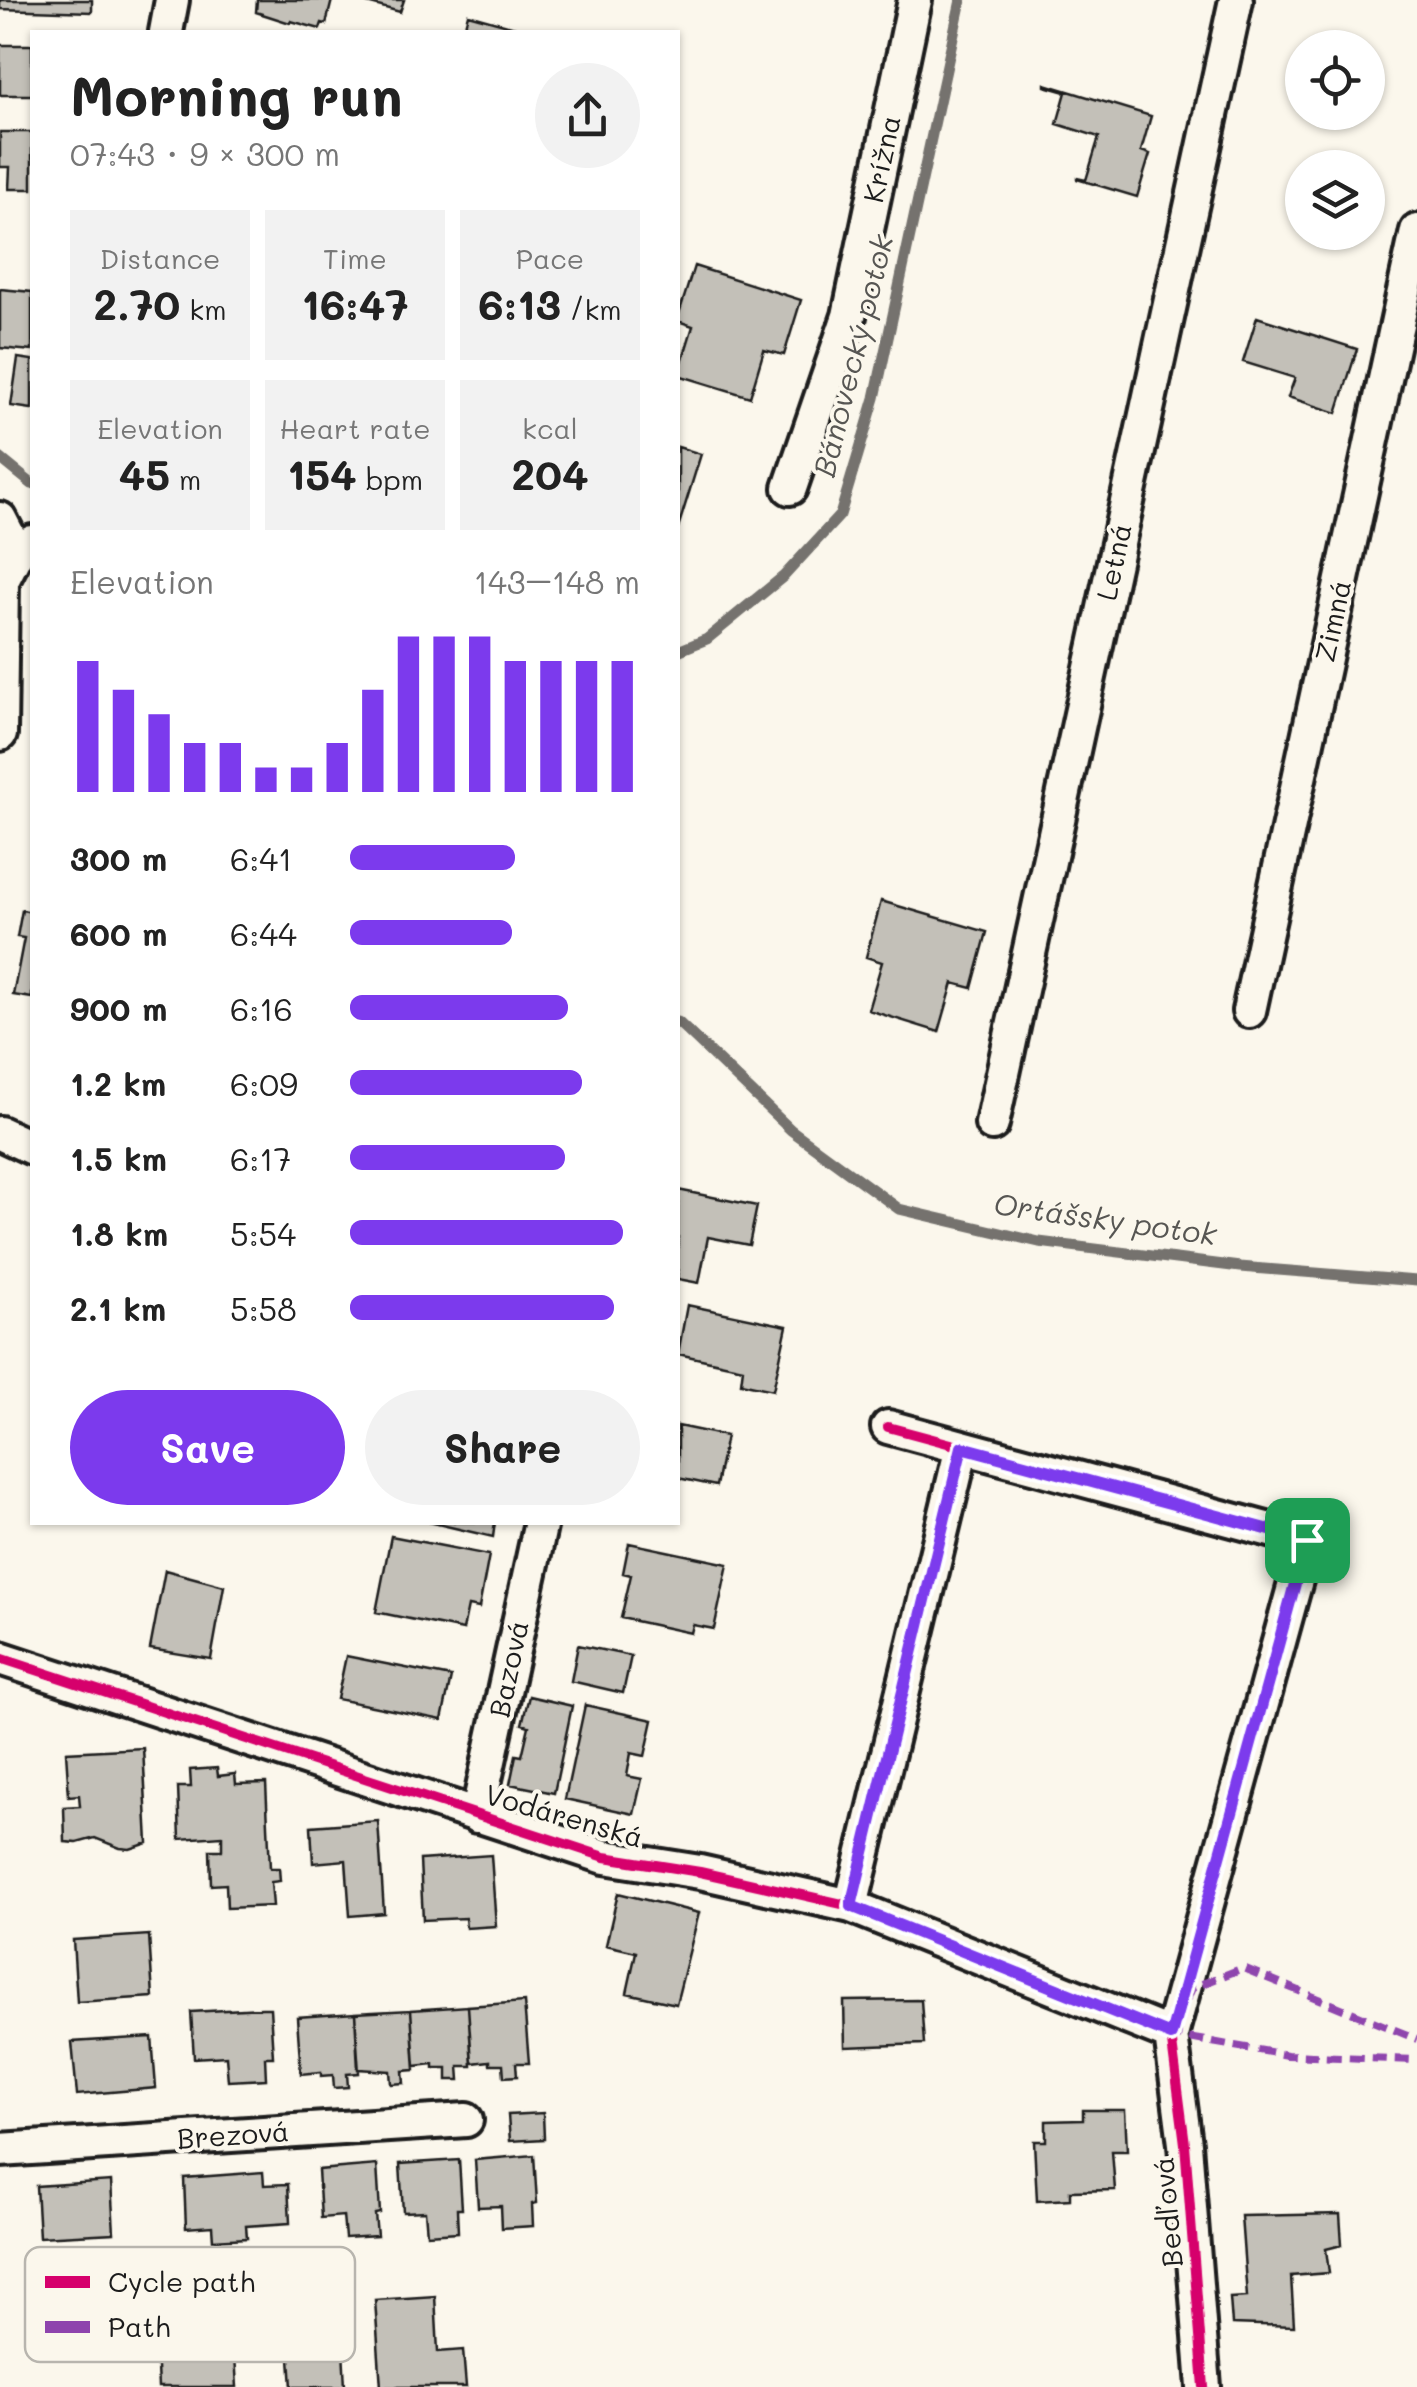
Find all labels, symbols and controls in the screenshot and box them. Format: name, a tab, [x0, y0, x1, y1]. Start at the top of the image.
map controls	[1285, 30, 1385, 250]
button: locate	[1285, 30, 1385, 130]
text: Morning run	[70, 58, 403, 130]
button: share	[535, 63, 640, 168]
street label: Krížna	[854, 112, 908, 206]
text: 07:43 · 9 × 300 m	[70, 132, 340, 174]
button: layers	[1285, 150, 1385, 250]
water label: Bánovecký potok	[803, 229, 902, 481]
text: Distance	[100, 240, 220, 276]
text: Time	[323, 240, 387, 276]
text: Pace	[516, 240, 584, 276]
text: 2.70	[94, 276, 180, 331]
text: 16:47	[301, 276, 409, 331]
text: 6:13	[478, 276, 561, 331]
text: km	[180, 291, 226, 327]
text: /km	[561, 291, 622, 327]
text: Elevation	[97, 410, 223, 446]
text: Heart rate	[279, 410, 431, 446]
text: kcal	[522, 410, 578, 446]
text: 45	[119, 446, 170, 501]
text: 154	[287, 446, 357, 501]
text: 204	[511, 446, 589, 501]
text: m	[170, 461, 201, 497]
text: bpm	[357, 461, 423, 497]
street label: Letná	[1087, 520, 1139, 603]
text: Elevation	[70, 560, 214, 602]
text: 143–148 m	[474, 560, 640, 602]
street label: Zimná	[1306, 577, 1358, 665]
text: 300 m	[70, 837, 167, 879]
text: 6:41	[230, 837, 292, 879]
text: 600 m	[70, 912, 167, 954]
text: 6:44	[230, 912, 297, 954]
text: 900 m	[70, 987, 167, 1029]
text: 6:16	[230, 987, 293, 1029]
text: 1.2 km	[70, 1062, 166, 1104]
text: 6:09	[230, 1062, 298, 1104]
text: 1.5 km	[70, 1137, 167, 1179]
text: 6:17	[230, 1137, 291, 1179]
water label: Ortášsky potok	[991, 1183, 1220, 1254]
text: 1.8 km	[70, 1212, 168, 1254]
text: 5:54	[230, 1212, 296, 1254]
text: 2.1 km	[70, 1287, 166, 1329]
text: 5:58	[230, 1287, 297, 1329]
button: Save	[70, 1390, 345, 1505]
button: Share	[365, 1390, 640, 1505]
pin	[1265, 1498, 1350, 1583]
icon: arrive	[1280, 1513, 1335, 1568]
street label: Bazová	[480, 1617, 536, 1721]
street label: Vodárenská	[481, 1775, 647, 1855]
street label: Brezová	[176, 2112, 290, 2156]
street label: Bedľová	[1144, 2155, 1190, 2269]
legend	[25, 2247, 355, 2362]
text: Cycle path	[108, 2263, 255, 2299]
text: Path	[108, 2308, 171, 2344]

